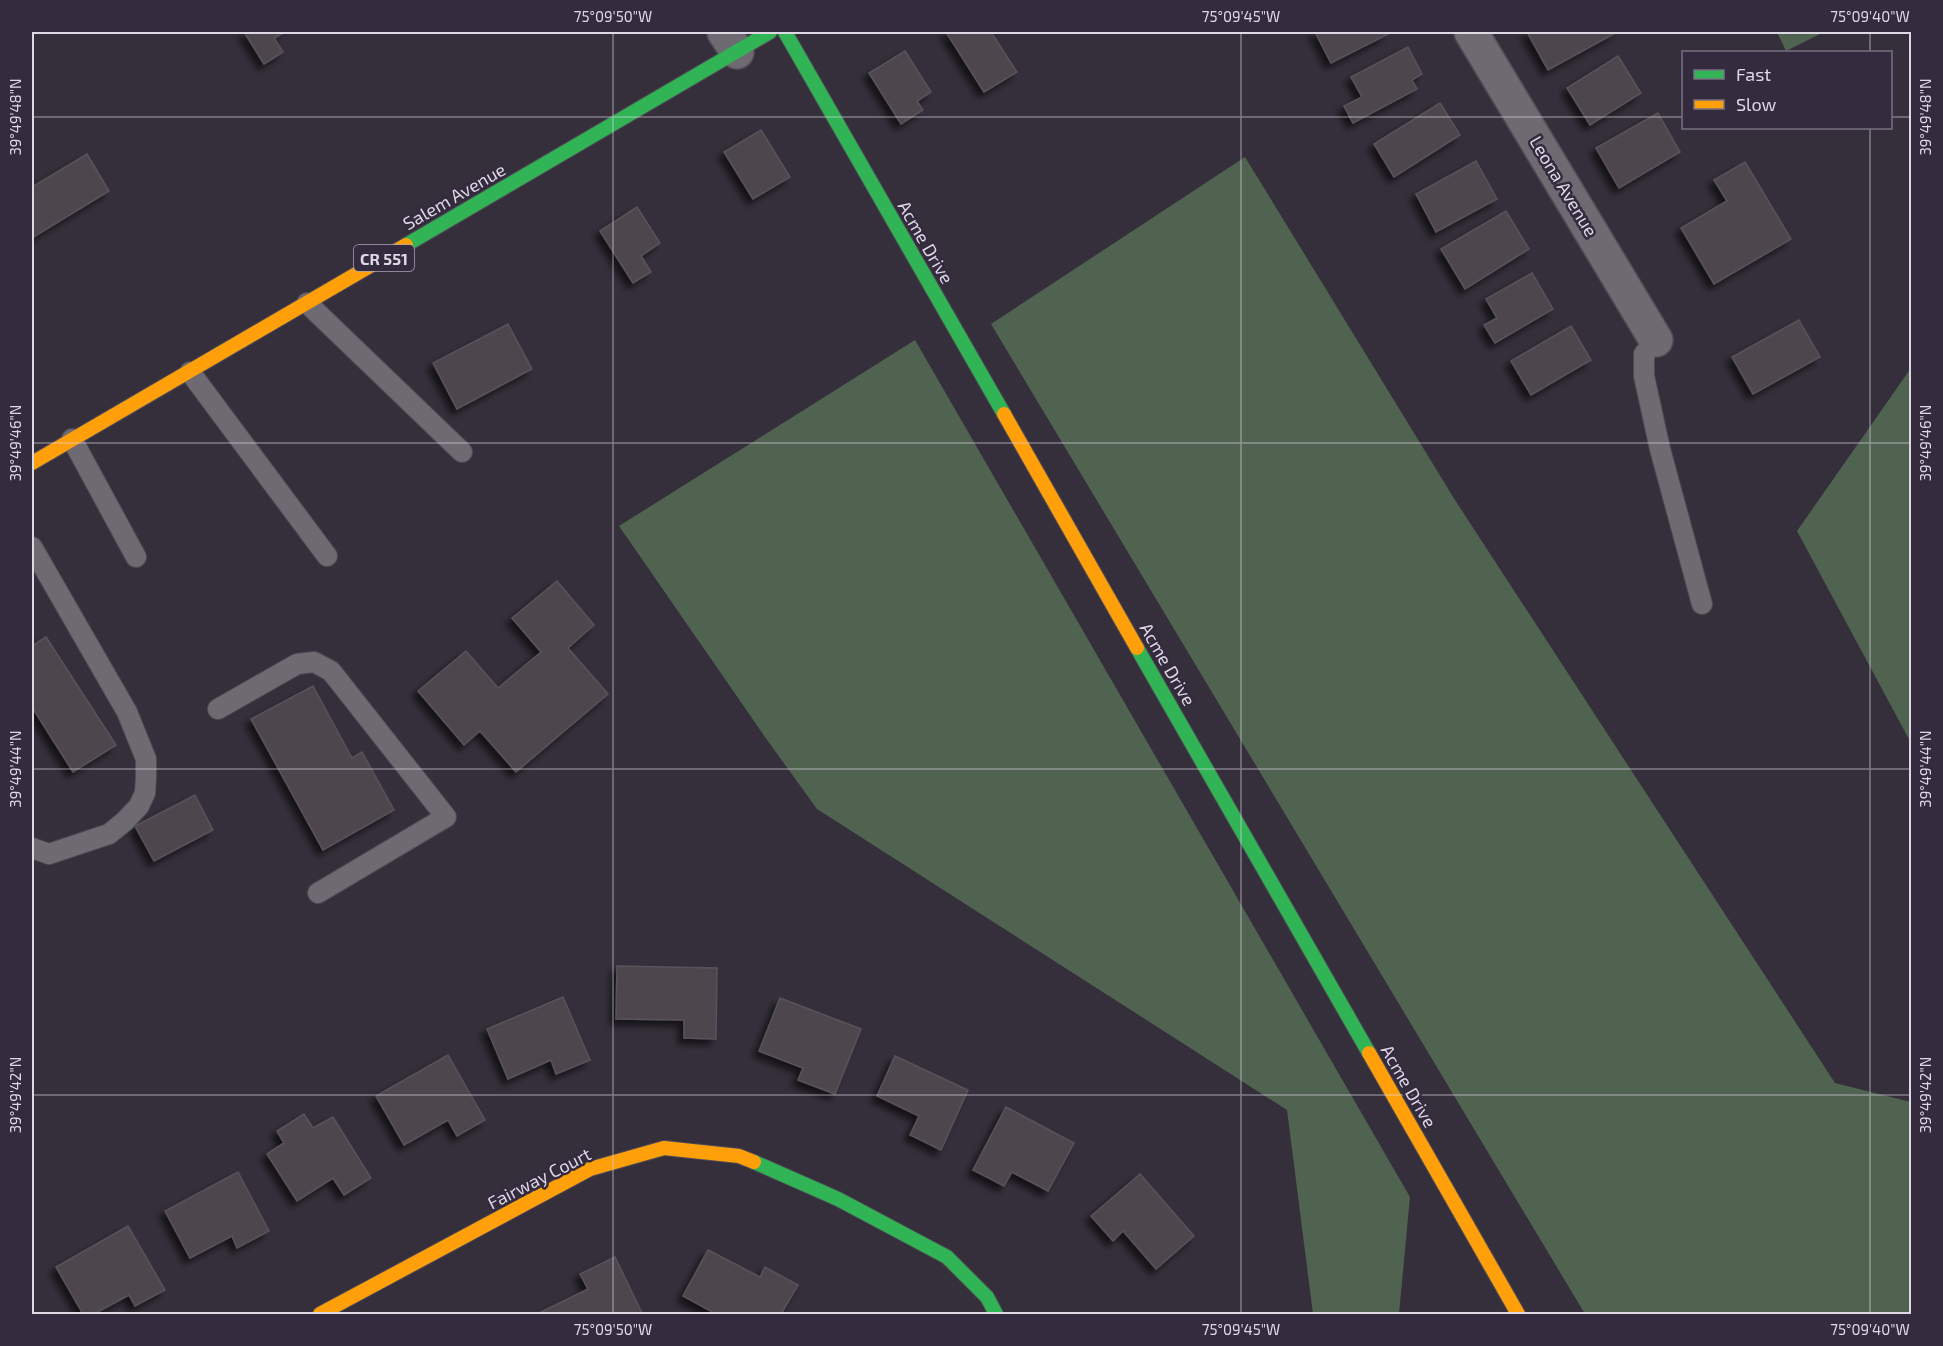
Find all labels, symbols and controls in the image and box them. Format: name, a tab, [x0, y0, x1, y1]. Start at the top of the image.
text: 75°09'50"W	[574, 7, 652, 25]
text: 75°09'45"W	[1202, 7, 1280, 25]
text: 75°09'40"W	[1830, 7, 1910, 25]
legend	[1682, 51, 1892, 129]
text: Fast	[1736, 63, 1771, 85]
text: 39°49'48"N	[6, 78, 24, 156]
text: 39°49'48"N	[1916, 78, 1934, 156]
text: Slow	[1736, 93, 1777, 115]
street label: Leona Avenue	[1525, 132, 1603, 240]
street label: Salem Avenue	[399, 158, 509, 234]
street label: Acme Drive	[893, 197, 959, 287]
road number: CR 551	[354, 245, 414, 271]
text: 39°49'46"N	[6, 405, 24, 481]
text: 39°49'46"N	[1916, 405, 1934, 481]
street label: Acme Drive	[1135, 619, 1201, 709]
text: 39°49'44"N	[6, 730, 24, 808]
text: 39°49'44"N	[1916, 730, 1934, 808]
street label: Acme Drive	[1376, 1041, 1442, 1131]
text: 39°49'42"N	[6, 1057, 24, 1133]
text: 39°49'42"N	[1916, 1057, 1934, 1133]
street label: Fairway Court	[483, 1142, 595, 1214]
text: 75°09'50"W	[574, 1320, 652, 1338]
text: 75°09'45"W	[1202, 1320, 1280, 1338]
text: 75°09'40"W	[1830, 1320, 1910, 1338]

